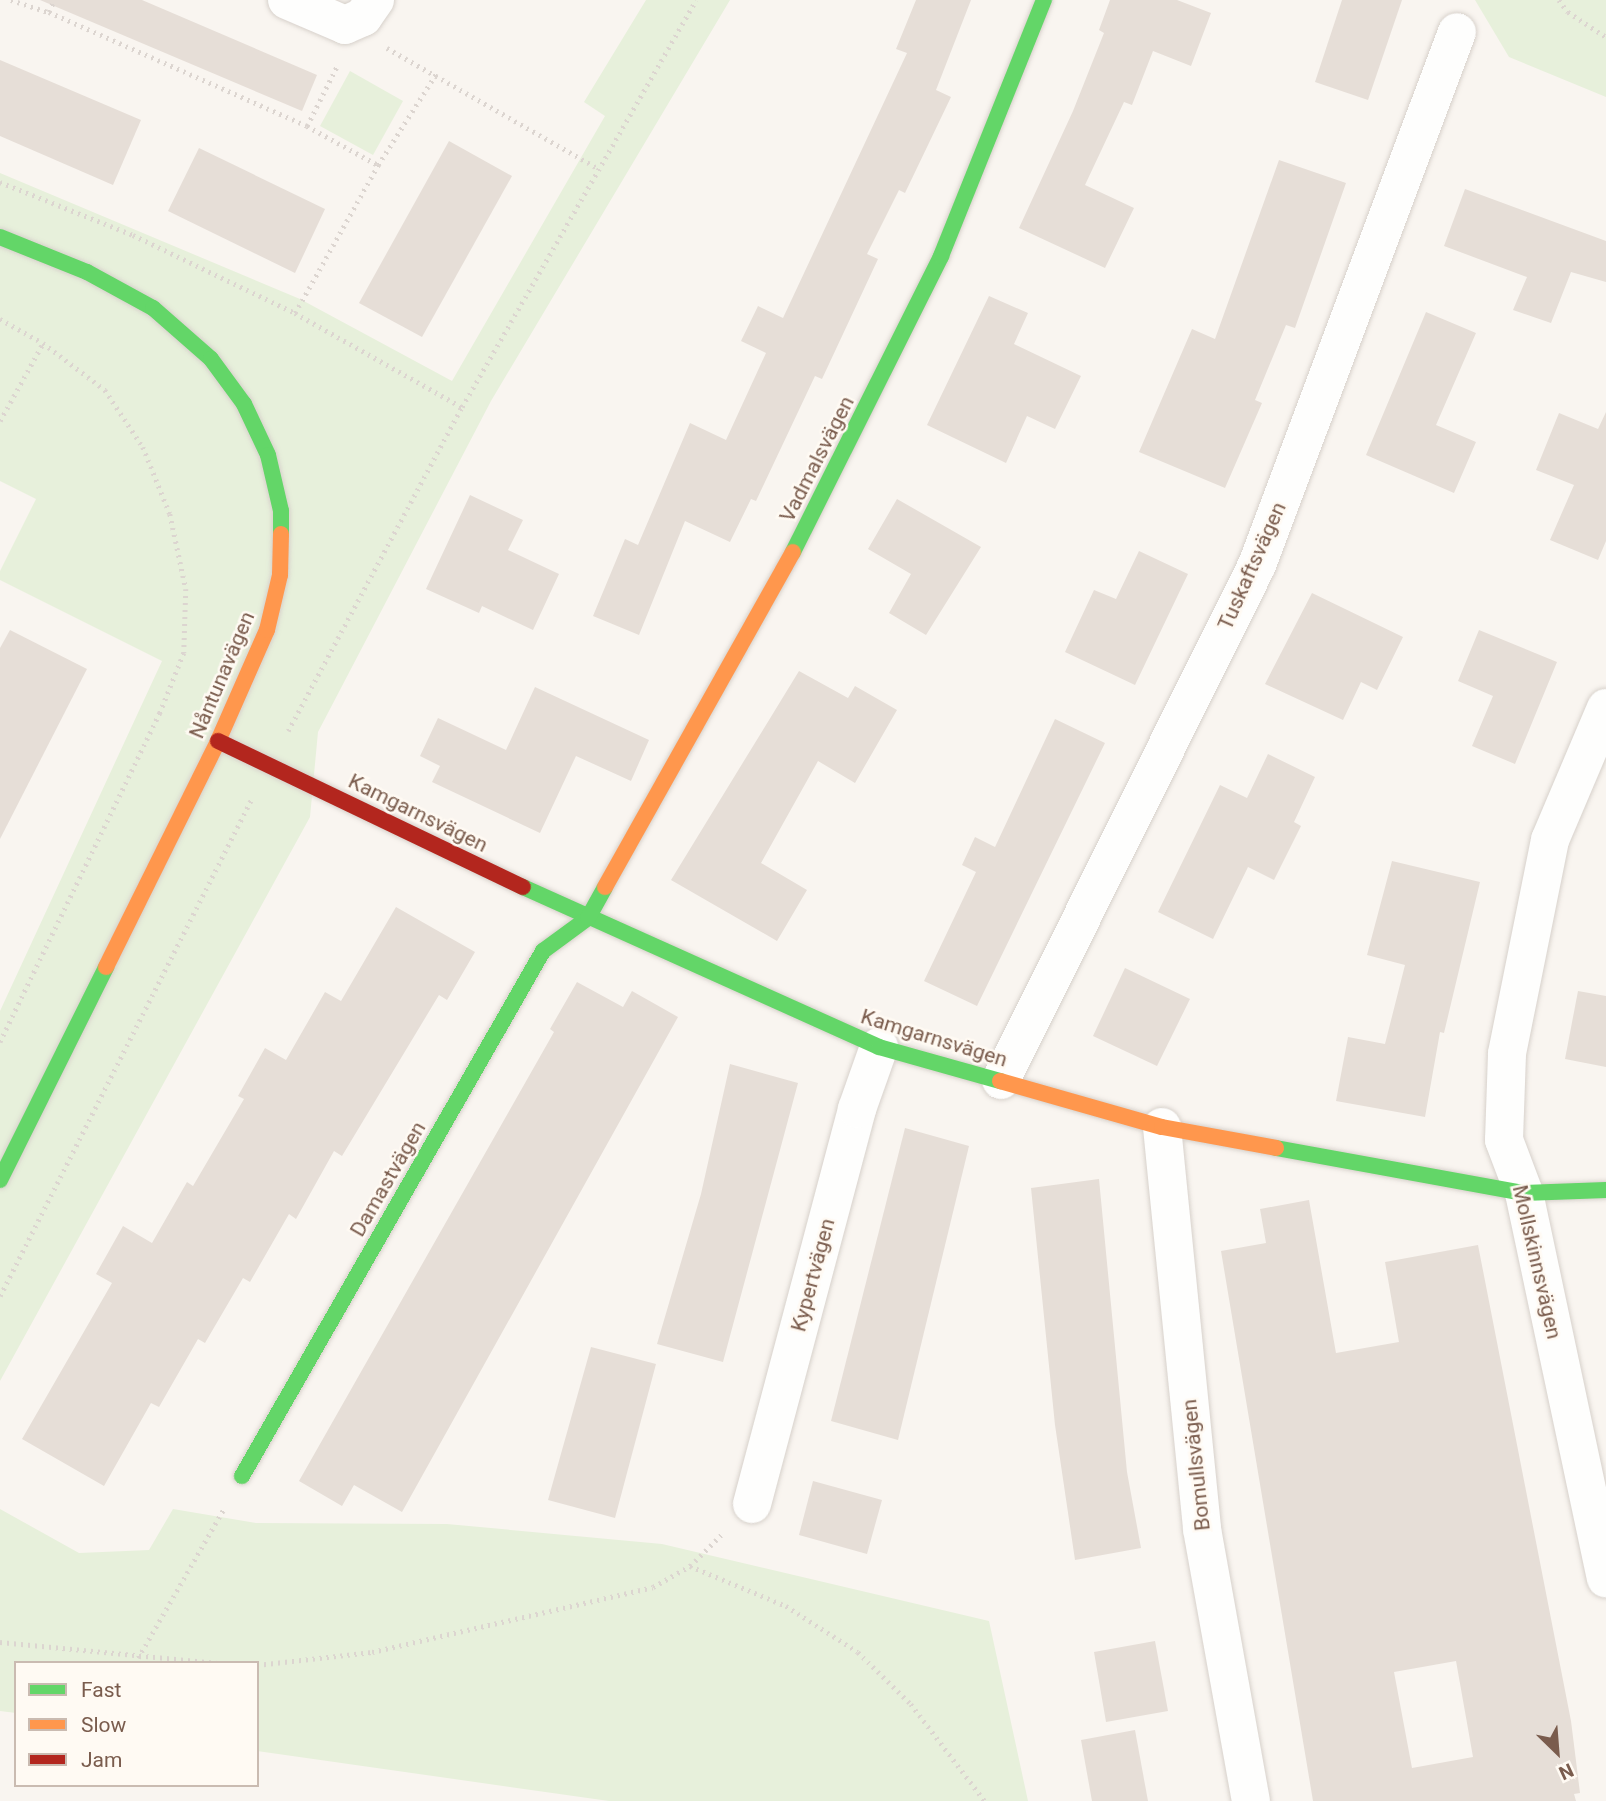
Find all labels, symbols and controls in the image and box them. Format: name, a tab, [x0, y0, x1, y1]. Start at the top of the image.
street label: Vadmalsvägen	[774, 392, 860, 526]
street label: Tuskaftsvägen	[1213, 498, 1291, 634]
street label: Nåntunavägen	[184, 608, 260, 742]
street label: Kamgarnsvägen	[344, 768, 492, 858]
street label: Kamgarnsvägen	[858, 1004, 1010, 1072]
street label: Damastvägen	[345, 1117, 431, 1241]
street label: Mollskinnsvägen	[1507, 1183, 1567, 1341]
street label: Kypertvägen	[786, 1216, 840, 1334]
street label: Bomullsvägen	[1177, 1398, 1215, 1532]
legend	[14, 1661, 259, 1787]
text: Fast	[81, 1678, 121, 1702]
text: Slow	[81, 1713, 126, 1737]
north arrow	[1522, 1717, 1592, 1787]
text: Jam	[81, 1748, 122, 1772]
text: N	[1555, 1758, 1577, 1785]

